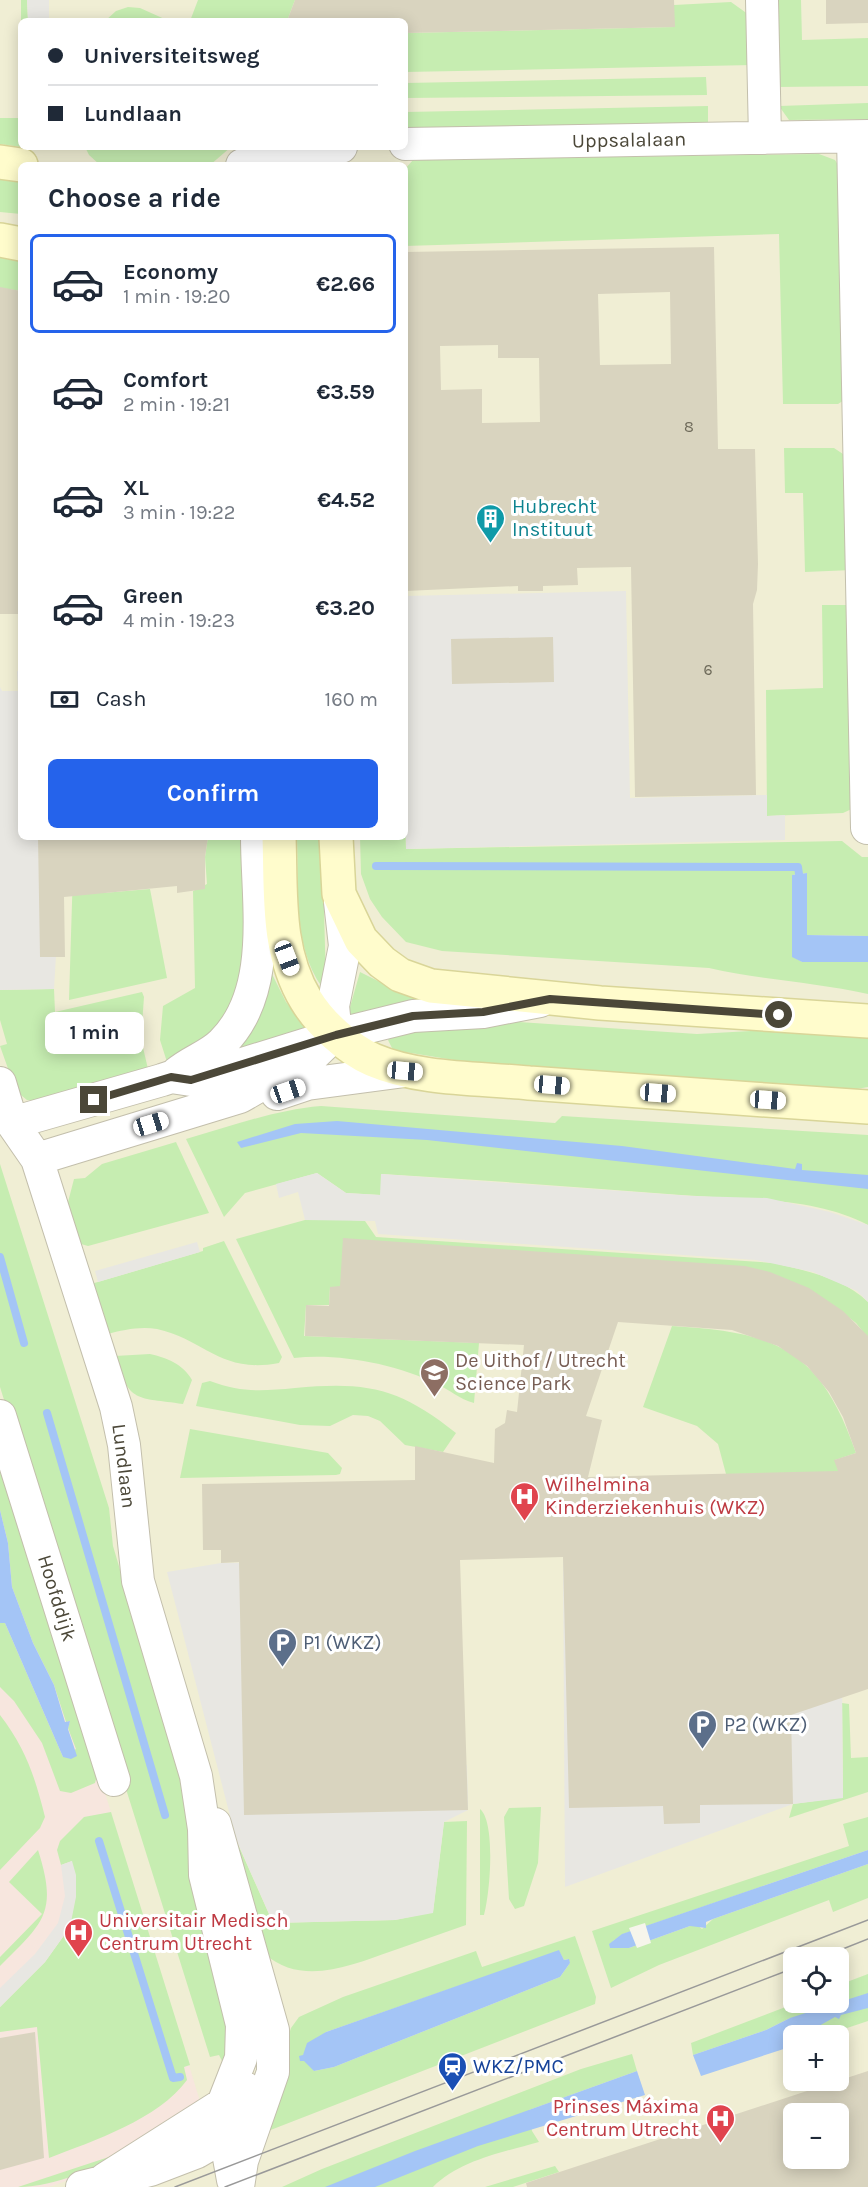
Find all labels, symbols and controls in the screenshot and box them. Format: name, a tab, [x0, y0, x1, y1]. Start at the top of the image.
text: Universiteitsweg	[84, 43, 260, 69]
text: Lundlaan	[84, 101, 182, 127]
street label: Uppsalalaan	[572, 128, 686, 152]
text: Choose a ride	[48, 182, 221, 214]
icon: car	[51, 257, 105, 311]
text: Economy	[123, 259, 218, 285]
text: €2.66	[316, 271, 375, 297]
text: 1 min · 19:20	[123, 285, 230, 308]
icon: car	[51, 365, 105, 419]
text: Comfort	[123, 367, 208, 393]
text: €3.59	[316, 379, 375, 405]
text: 2 min · 19:21	[123, 393, 230, 416]
house number: 8	[684, 417, 694, 436]
icon: car	[51, 473, 105, 527]
text: XL	[123, 475, 149, 501]
text: €4.52	[317, 487, 375, 513]
place label: Hubrecht Instituut	[512, 495, 597, 541]
text: 3 min · 19:22	[123, 501, 235, 524]
building icon: Hubrecht Instituut	[475, 502, 507, 544]
icon: car	[51, 581, 105, 635]
text: Green	[123, 583, 184, 609]
text: €3.20	[315, 595, 375, 621]
text: 4 min · 19:23	[123, 609, 235, 632]
house number: 6	[703, 660, 713, 679]
icon: cash	[48, 683, 81, 716]
text: Cash	[96, 686, 146, 712]
text: 160 m	[325, 688, 378, 711]
button: Confirm	[48, 759, 378, 828]
car	[272, 938, 302, 978]
route start	[765, 1001, 792, 1028]
callout: 1 min	[44, 1013, 144, 1055]
text: 1 min	[69, 1021, 120, 1044]
car	[386, 1060, 424, 1082]
car	[533, 1074, 571, 1096]
car	[268, 1077, 308, 1105]
car	[639, 1083, 677, 1103]
route end	[80, 1086, 107, 1113]
car	[749, 1090, 787, 1110]
car	[131, 1110, 171, 1138]
place label: De Uithof / Utrecht Science Park	[455, 1349, 626, 1395]
school or university icon: De Uithof / Utrecht Science Park	[418, 1356, 450, 1398]
street label: Lundlaan	[107, 1422, 141, 1510]
place label: Wilhelmina Kinderziekenhuis (WKZ)	[545, 1473, 765, 1519]
hospital icon: Wilhelmina Kinderziekenhuis (WKZ)	[508, 1480, 540, 1522]
street label: Hoofddijk	[33, 1552, 81, 1644]
parking icon: P1 (WKZ)	[266, 1626, 298, 1668]
place label: P1 (WKZ)	[303, 1631, 382, 1654]
parking icon: P2 (WKZ)	[687, 1708, 719, 1750]
place label: P2 (WKZ)	[724, 1713, 808, 1736]
place label: Universitair Medisch Centrum Utrecht	[99, 1909, 289, 1955]
hospital icon: Universitair Medisch Centrum Utrecht	[62, 1916, 94, 1958]
map controls	[783, 1947, 849, 2169]
button: locate	[783, 1947, 849, 2013]
button: +	[783, 2025, 849, 2091]
station icon: WKZ/PMC	[436, 2050, 468, 2092]
place label: WKZ/PMC	[473, 2055, 564, 2078]
place label: Prinses Máxima Centrum Utrecht	[546, 2095, 699, 2141]
hospital icon: Prinses Máxima Centrum Utrecht	[704, 2102, 736, 2144]
button: −	[783, 2103, 849, 2169]

